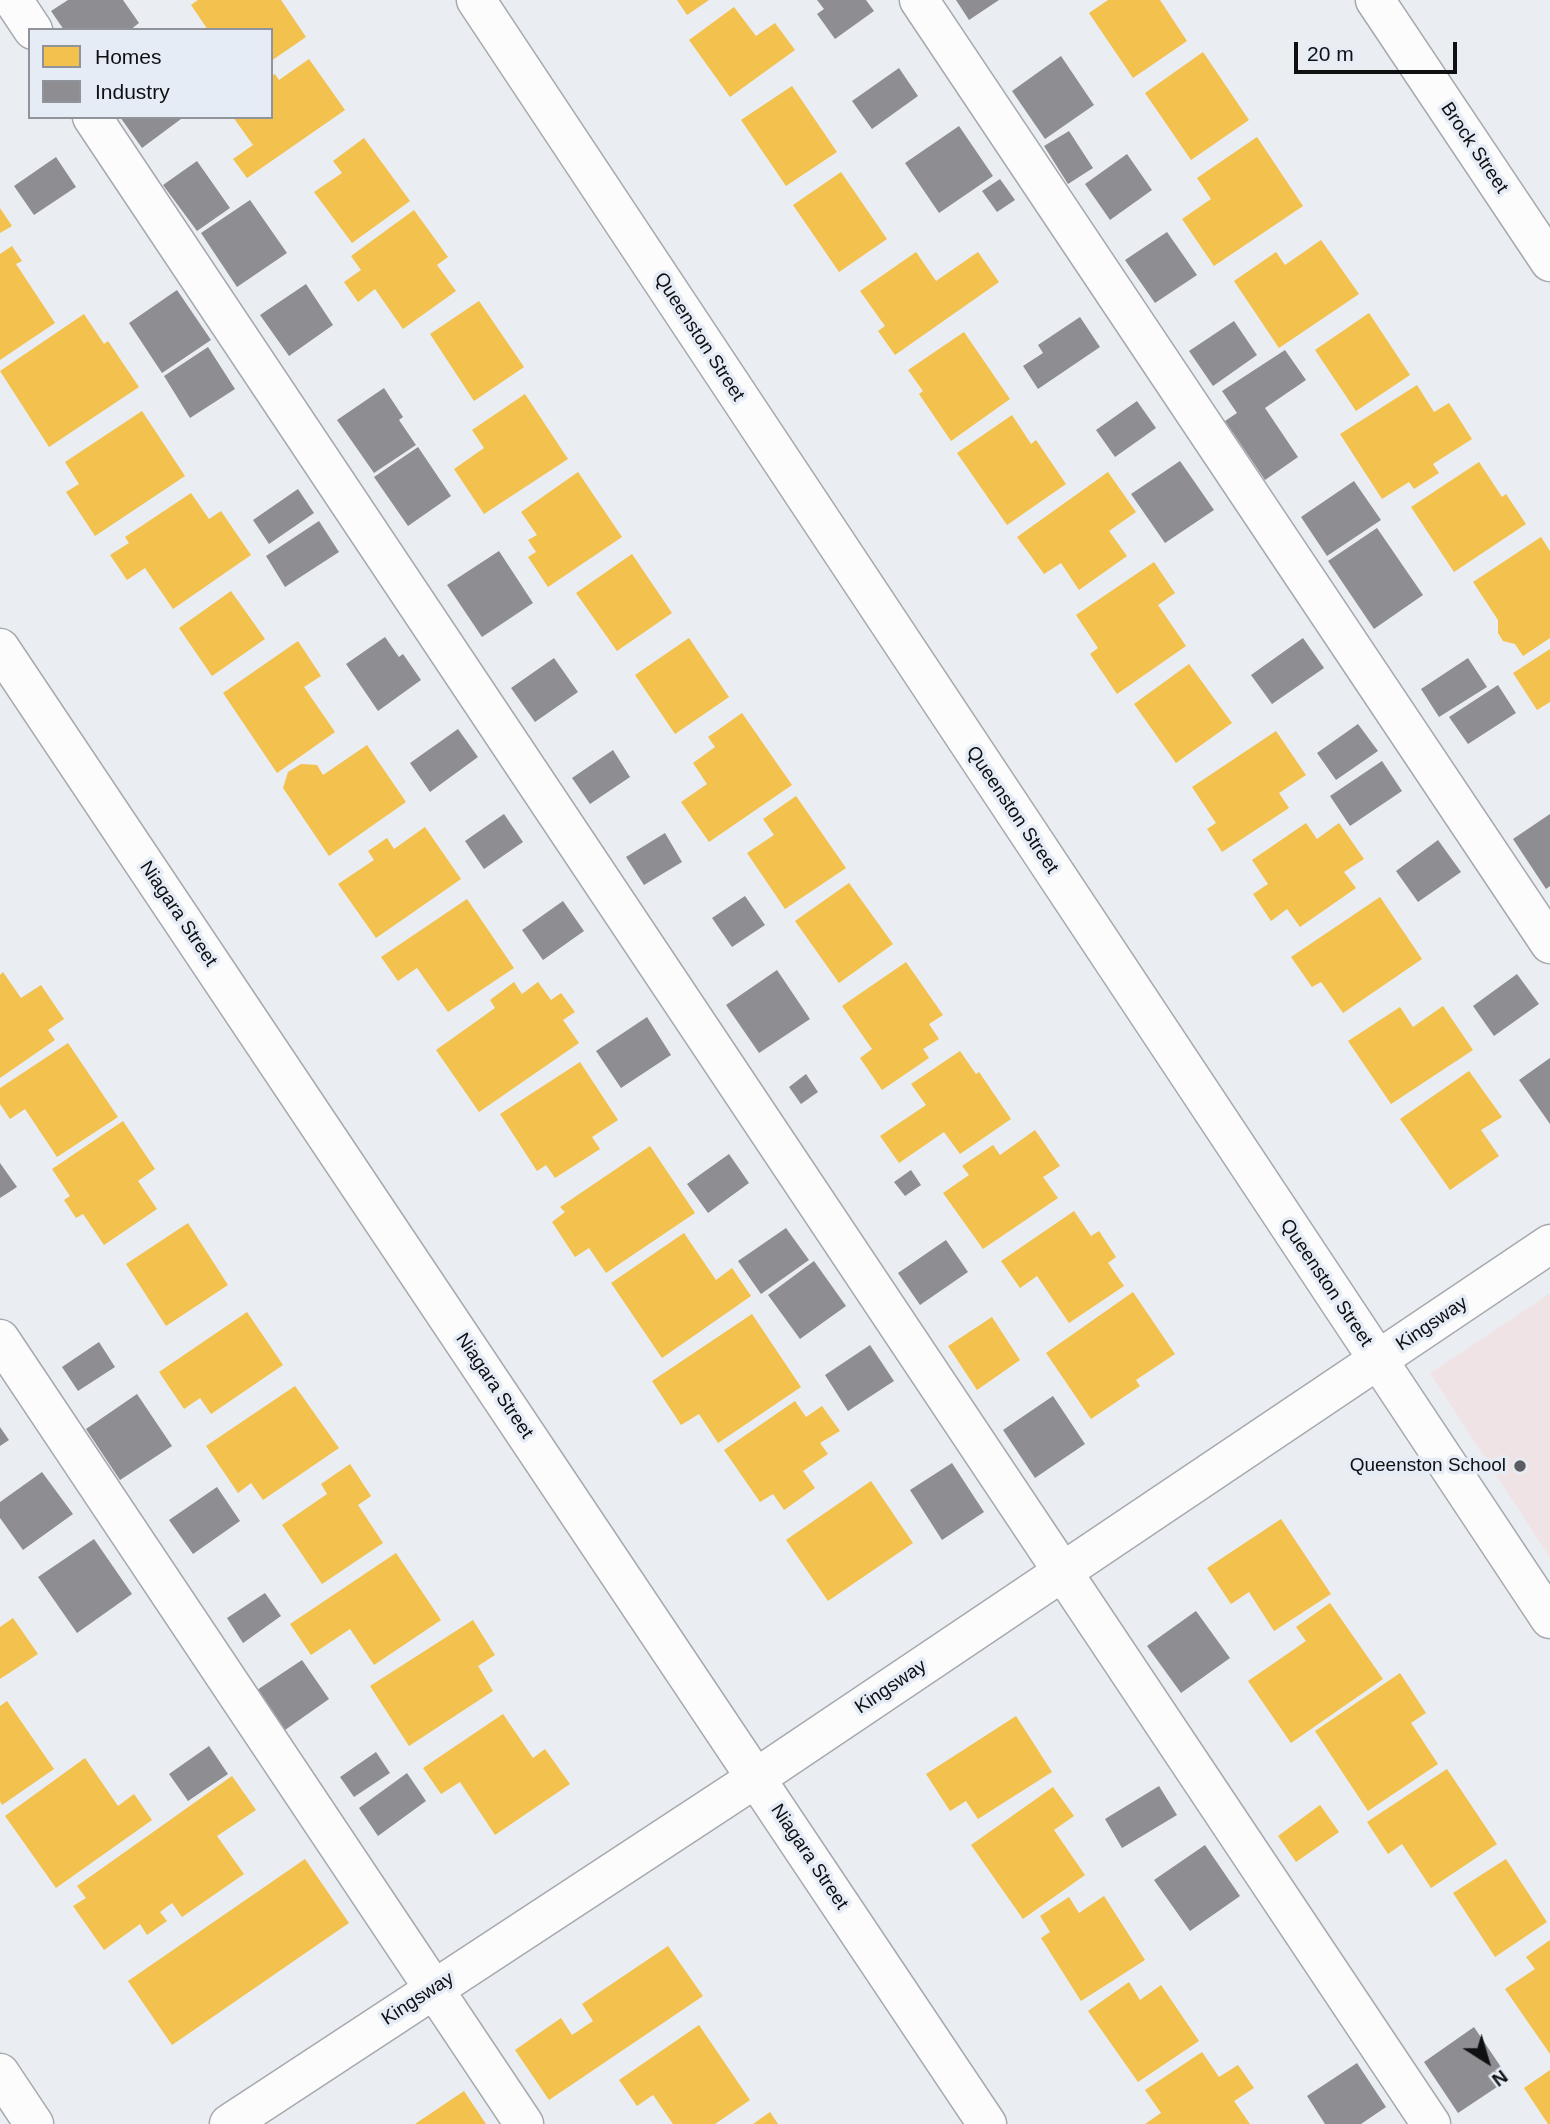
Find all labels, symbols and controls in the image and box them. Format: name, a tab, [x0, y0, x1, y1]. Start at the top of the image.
legend	[28, 28, 273, 119]
scale bar	[1298, 28, 1461, 72]
text: 20 m	[1307, 42, 1354, 65]
text: Homes	[95, 45, 162, 68]
text: Industry	[95, 80, 170, 103]
street label: Brock Street	[1435, 98, 1513, 198]
street label: Queenston Street	[649, 268, 749, 406]
street label: Queenston Street	[961, 742, 1063, 878]
street label: Niagara Street	[134, 857, 222, 971]
street label: Queenston Street	[1275, 1215, 1377, 1351]
street label: Kingsway	[1392, 1292, 1472, 1356]
street label: Niagara Street	[450, 1329, 538, 1443]
place label: Queenston School	[1350, 1455, 1506, 1477]
marker: Queenston School	[1512, 1458, 1528, 1474]
street label: Kingsway	[851, 1655, 931, 1719]
street label: Niagara Street	[765, 1800, 853, 1914]
street label: Kingsway	[378, 1967, 458, 2031]
north arrow	[1452, 2026, 1522, 2096]
text: N	[1488, 2066, 1512, 2091]

